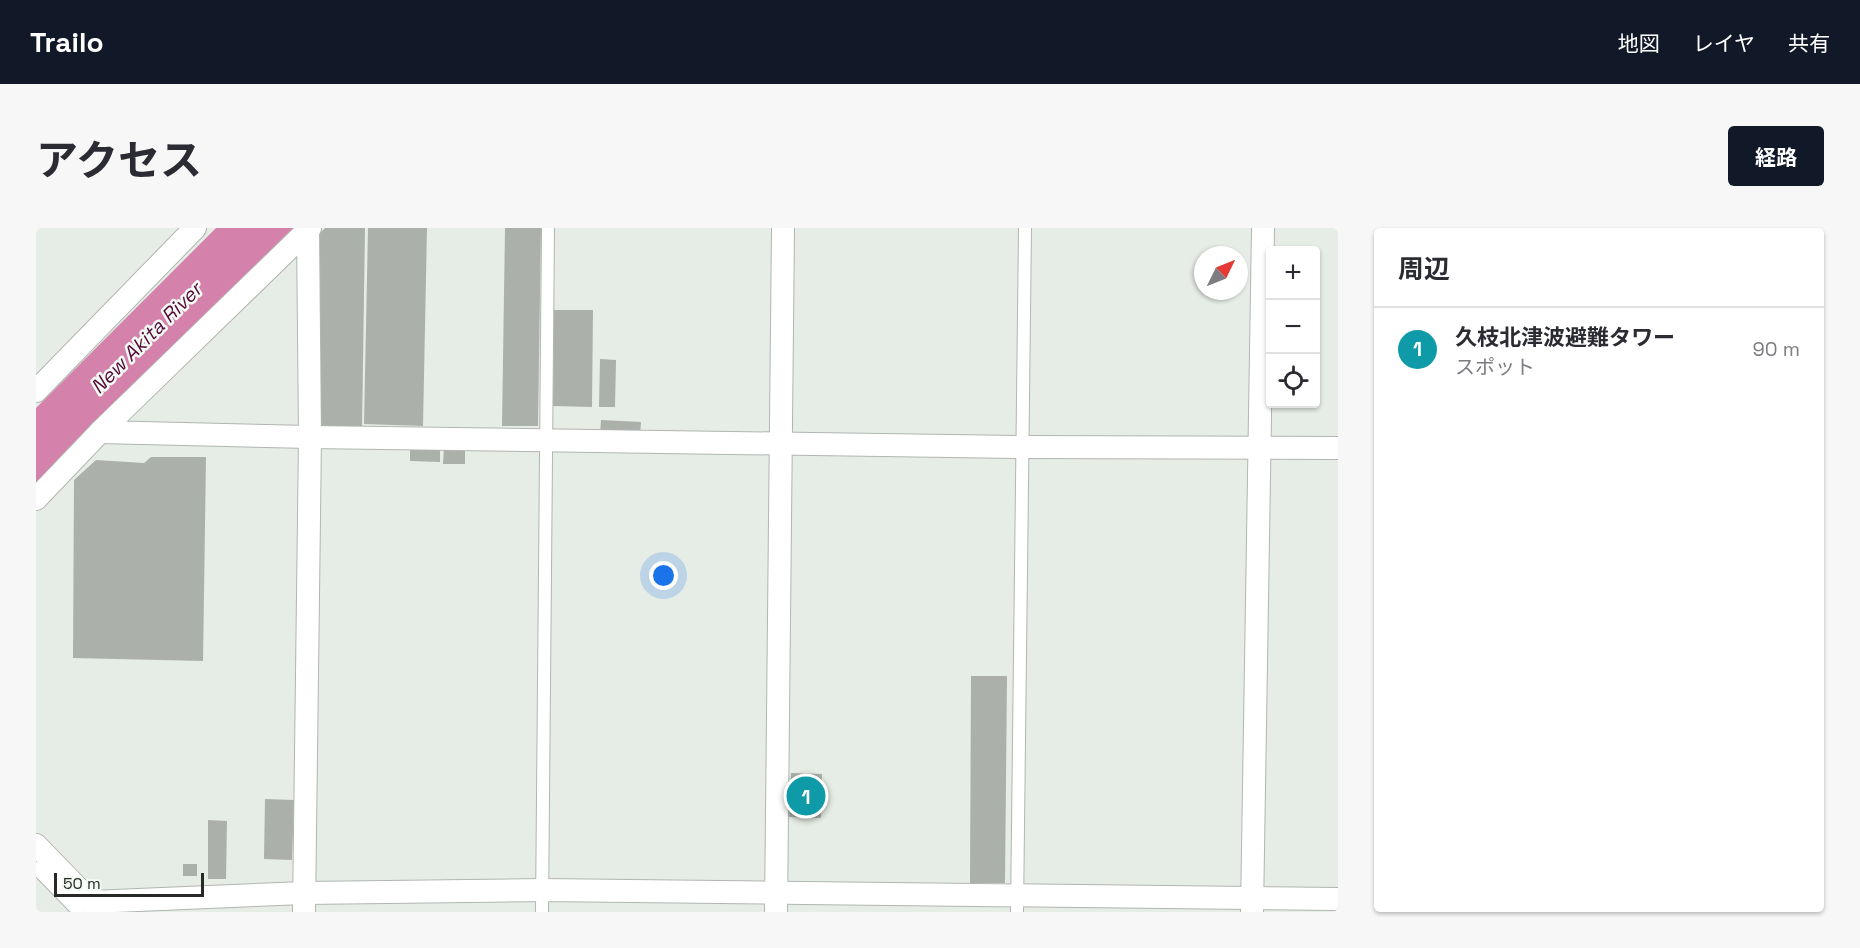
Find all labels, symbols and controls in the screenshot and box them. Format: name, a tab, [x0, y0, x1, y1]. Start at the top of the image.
text: Trailo	[30, 24, 104, 60]
text: 地図	[1618, 30, 1660, 57]
text: レイヤ	[1693, 30, 1755, 57]
text: 共有	[1788, 30, 1830, 57]
button: 経路	[1728, 126, 1824, 186]
text: アクセス	[36, 134, 202, 187]
north arrow	[1194, 246, 1248, 300]
map controls	[1266, 246, 1320, 408]
button: +	[1266, 246, 1320, 300]
text: 周辺	[1398, 252, 1450, 286]
water label: New Akita River	[85, 275, 209, 399]
button: −	[1266, 300, 1320, 354]
text: 久枝北津波避難タワー	[1455, 323, 1675, 351]
text: 1	[1413, 336, 1422, 362]
text: 90 m	[1753, 336, 1800, 362]
button: locate	[1266, 354, 1320, 408]
text: スポット	[1455, 354, 1535, 380]
your location	[649, 561, 678, 590]
pin: 1	[786, 774, 826, 818]
scale bar	[54, 870, 204, 898]
text: 50 m	[63, 873, 101, 894]

